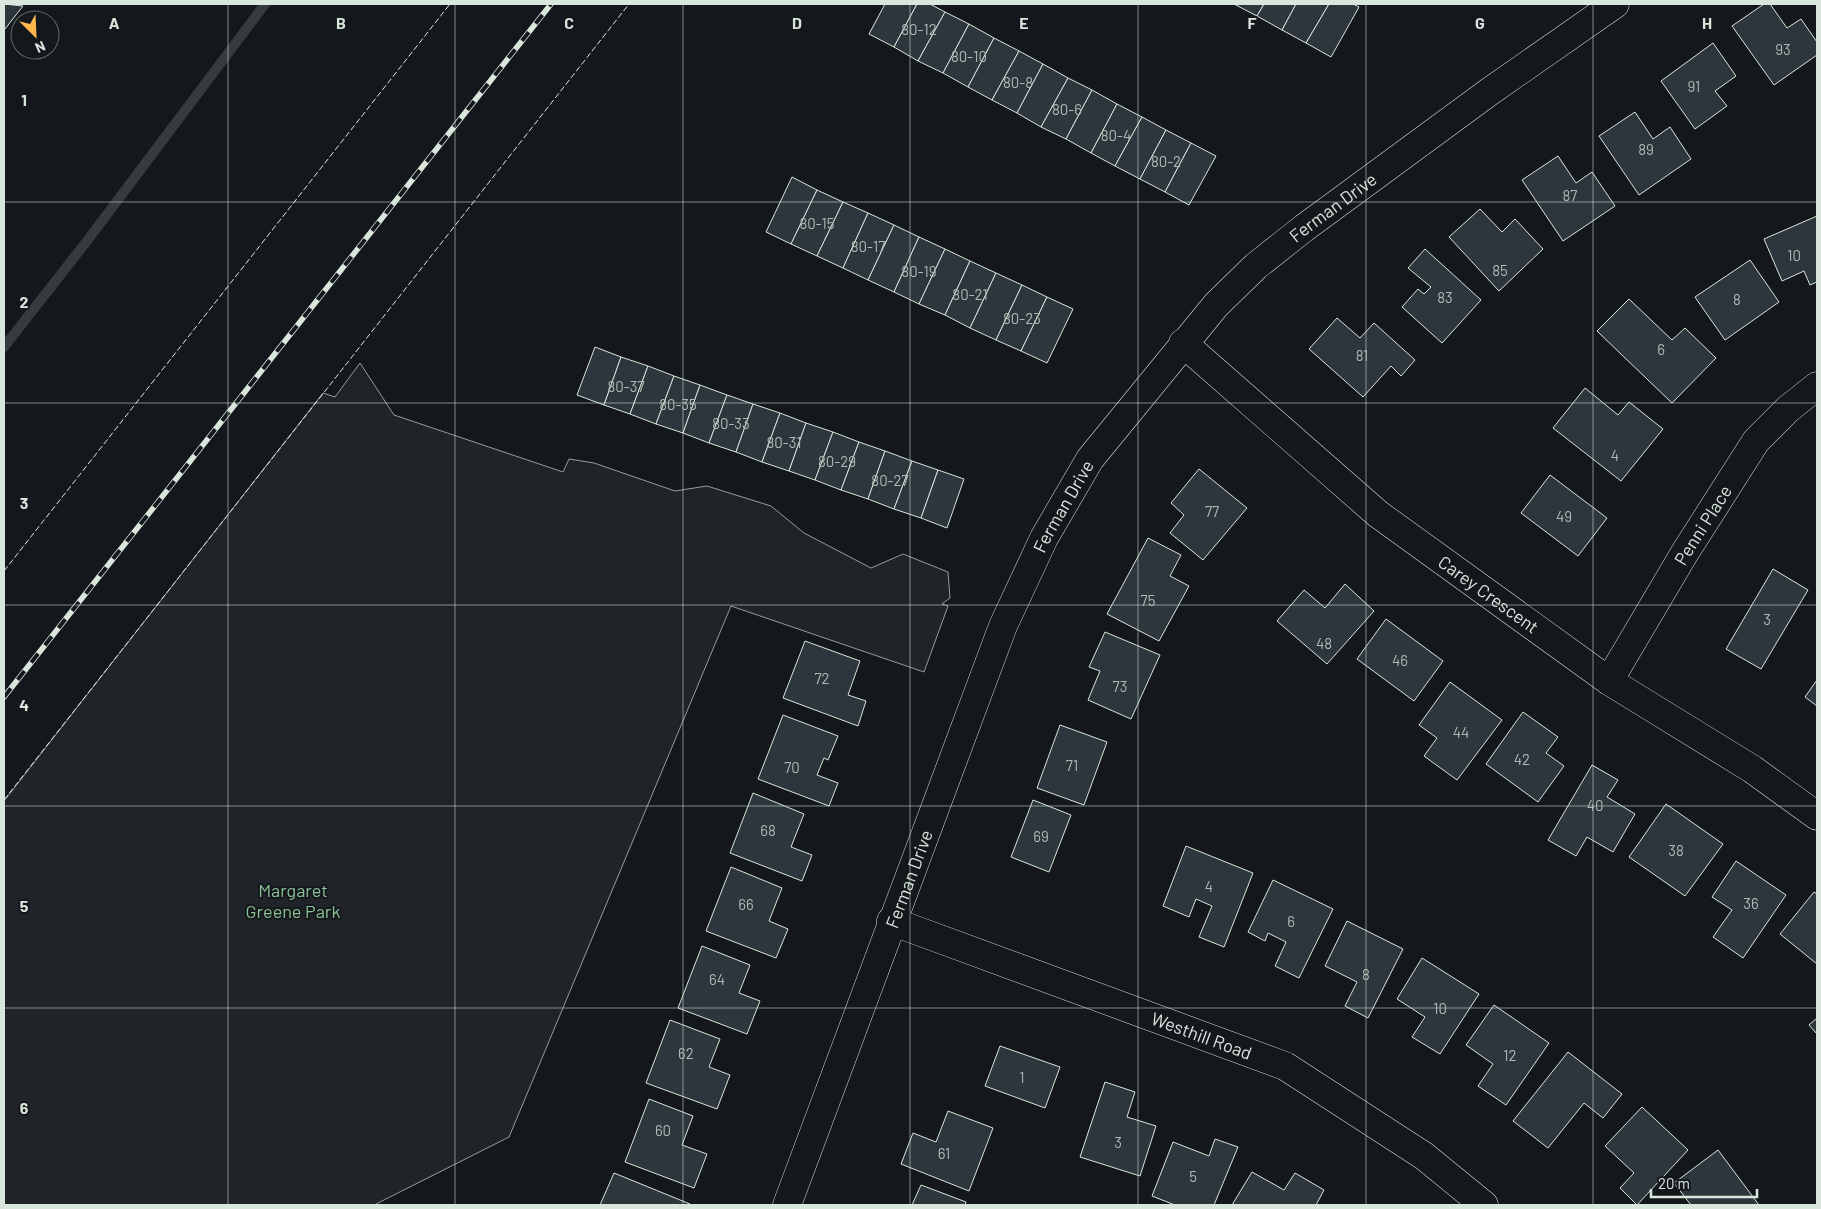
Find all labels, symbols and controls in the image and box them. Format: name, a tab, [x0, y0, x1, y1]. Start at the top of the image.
north arrow	[10, 10, 60, 60]
text: A	[109, 13, 120, 32]
text: B	[336, 13, 346, 32]
text: C	[564, 13, 574, 32]
text: D	[792, 13, 802, 32]
text: E	[1019, 13, 1029, 32]
text: F	[1248, 13, 1257, 32]
text: G	[1475, 13, 1485, 32]
text: H	[1702, 13, 1712, 32]
house number: 80-12	[901, 20, 937, 38]
text: N	[33, 38, 48, 57]
house number: 93	[1775, 40, 1791, 58]
house number: 80-10	[951, 47, 987, 65]
house number: 80-8	[1003, 73, 1033, 91]
house number: 91	[1688, 77, 1700, 95]
text: 1	[21, 90, 27, 109]
house number: 80-6	[1052, 100, 1082, 118]
house number: 80-4	[1101, 126, 1131, 144]
house number: 89	[1638, 140, 1654, 158]
house number: 80-2	[1151, 152, 1181, 170]
street label: Ferman Drive	[1285, 168, 1381, 247]
house number: 87	[1563, 186, 1577, 204]
house number: 80-15	[799, 214, 835, 232]
house number: 80-17	[851, 237, 885, 255]
house number: 10	[1787, 246, 1801, 264]
house number: 85	[1492, 261, 1508, 279]
house number: 80-19	[901, 262, 937, 280]
house number: 80-21	[952, 285, 988, 303]
house number: 83	[1437, 288, 1453, 306]
house number: 8	[1733, 290, 1741, 308]
text: 2	[20, 292, 29, 311]
house number: 80-23	[1003, 309, 1041, 327]
house number: 6	[1657, 340, 1665, 358]
house number: 81	[1356, 346, 1368, 364]
house number: 80-37	[607, 377, 645, 395]
house number: 80-35	[659, 395, 697, 413]
house number: 80-33	[712, 414, 750, 432]
house number: 80-31	[766, 433, 802, 451]
house number: 4	[1611, 446, 1619, 464]
house number: 80-29	[818, 452, 856, 470]
street label: Ferman Drive	[1028, 456, 1098, 556]
house number: 80-27	[871, 471, 909, 489]
street label: Penni Place	[1669, 481, 1736, 569]
text: 3	[20, 493, 28, 512]
house number: 77	[1205, 502, 1219, 520]
house number: 49	[1556, 507, 1572, 525]
street label: Carey Crescent	[1434, 550, 1543, 638]
house number: 75	[1141, 591, 1155, 609]
house number: 3	[1763, 610, 1771, 628]
house number: 48	[1316, 634, 1332, 652]
house number: 46	[1392, 651, 1408, 669]
house number: 72	[814, 669, 830, 687]
house number: 73	[1113, 677, 1127, 695]
text: 4	[19, 695, 29, 714]
house number: 44	[1453, 723, 1469, 741]
house number: 42	[1514, 750, 1530, 768]
house number: 71	[1066, 756, 1078, 774]
house number: 70	[784, 758, 800, 776]
house number: 40	[1587, 796, 1603, 814]
house number: 68	[760, 821, 776, 839]
street label: Ferman Drive	[880, 827, 937, 931]
house number: 69	[1033, 827, 1049, 845]
house number: 38	[1668, 841, 1684, 859]
house number: 4	[1205, 877, 1213, 895]
park label: Margaret Greene Park	[246, 879, 340, 922]
house number: 36	[1743, 894, 1759, 912]
house number: 66	[738, 895, 754, 913]
text: 5	[20, 896, 29, 915]
house number: 6	[1287, 912, 1295, 930]
house number: 8	[1362, 965, 1370, 983]
house number: 64	[709, 970, 725, 988]
house number: 10	[1433, 999, 1447, 1017]
street label: Westhill Road	[1148, 1007, 1255, 1064]
house number: 62	[678, 1044, 694, 1062]
house number: 12	[1503, 1046, 1517, 1064]
house number: 1	[1019, 1068, 1025, 1086]
text: 6	[20, 1098, 29, 1117]
house number: 60	[655, 1121, 671, 1139]
house number: 3	[1114, 1133, 1122, 1151]
house number: 61	[938, 1144, 950, 1162]
scale bar	[1651, 1166, 1757, 1198]
house number: 5	[1189, 1167, 1197, 1185]
text: 20 m	[1658, 1174, 1690, 1192]

